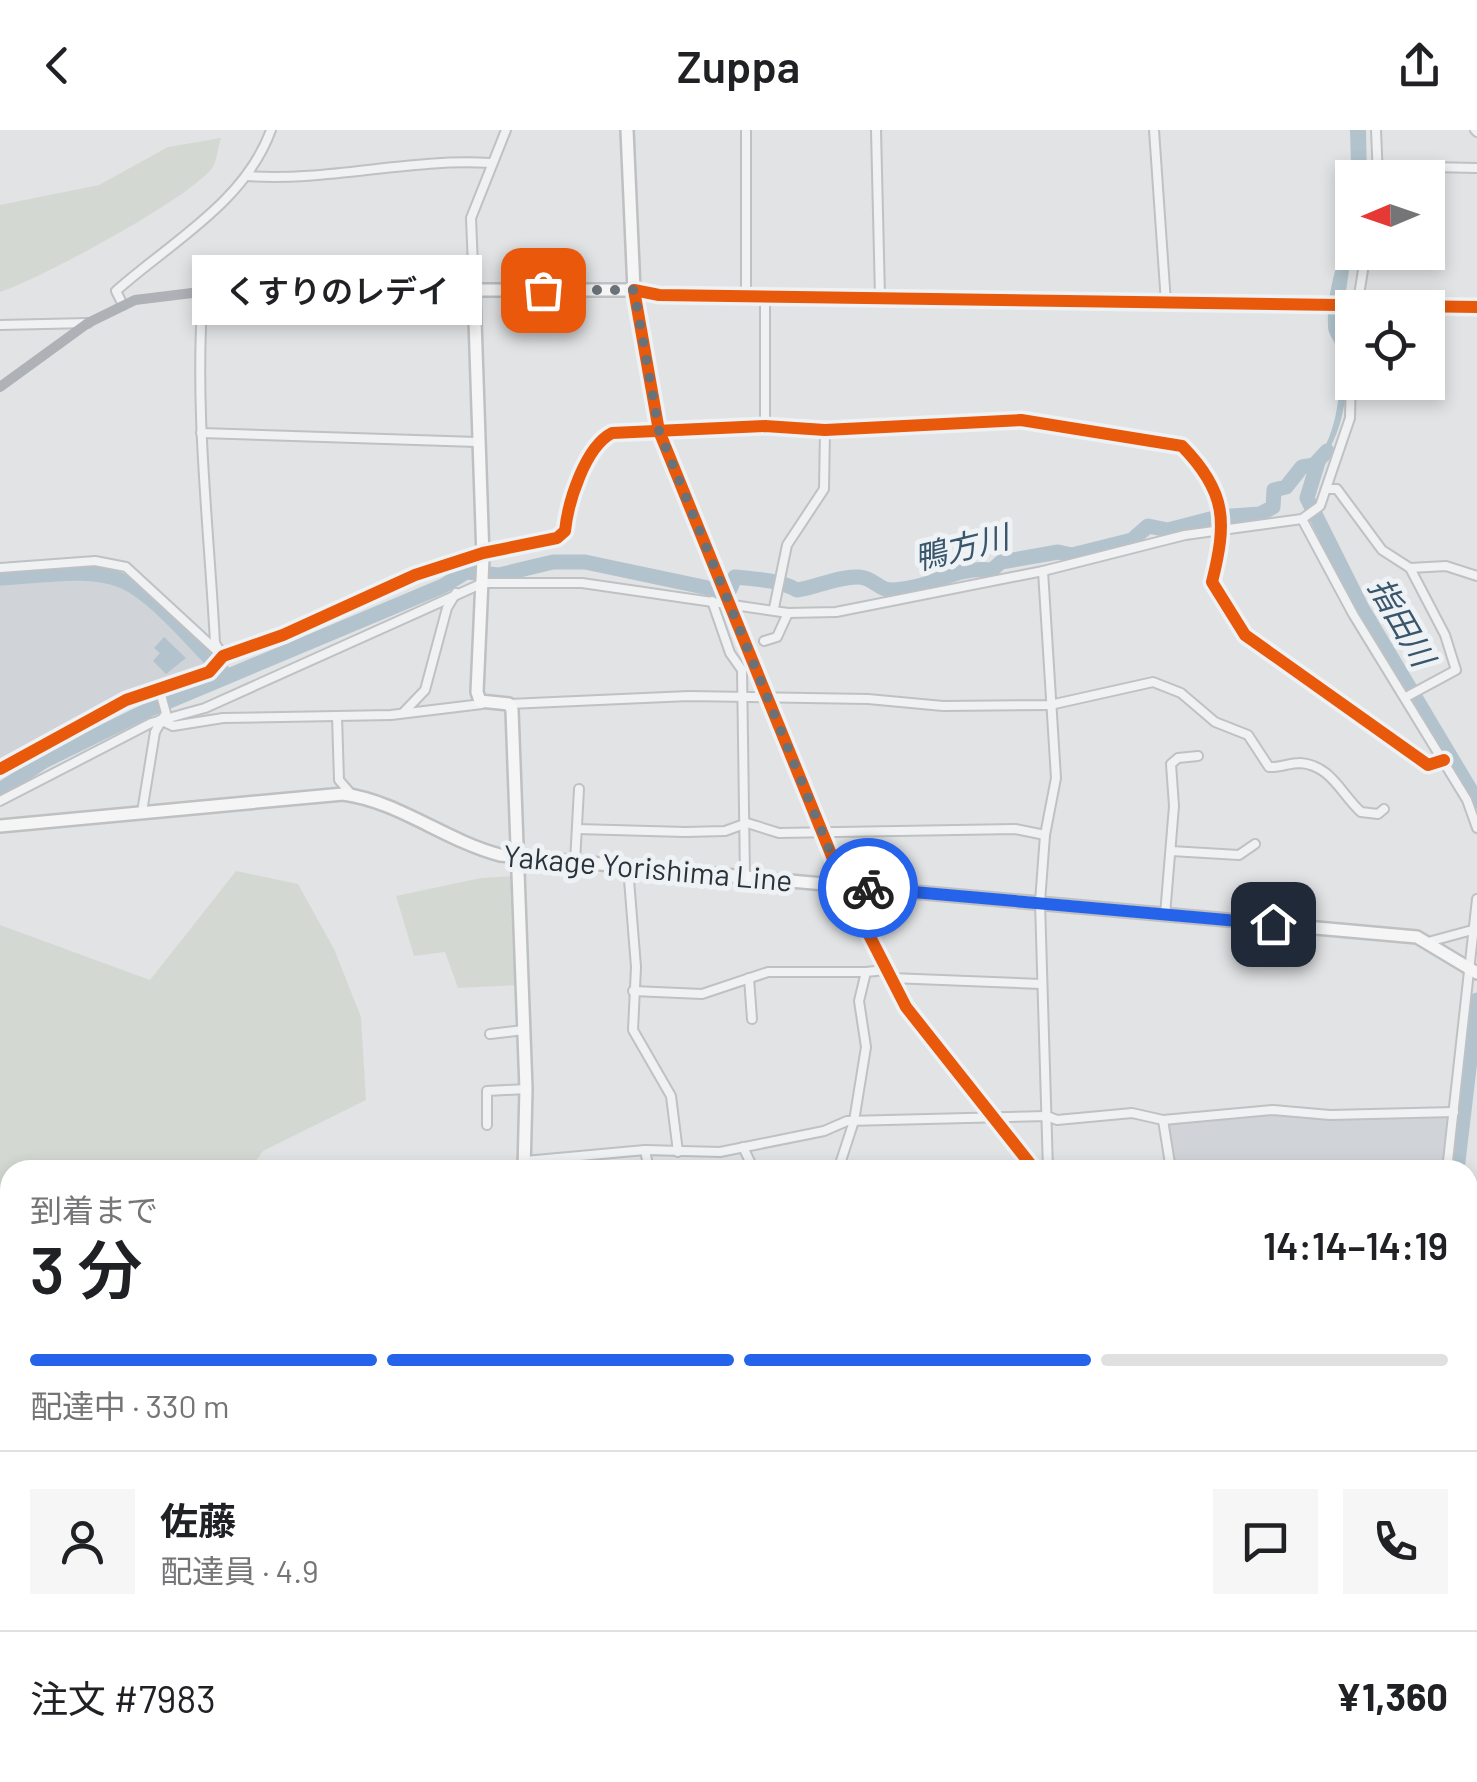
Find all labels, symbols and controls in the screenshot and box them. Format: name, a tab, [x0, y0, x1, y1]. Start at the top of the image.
icon: back	[30, 38, 85, 93]
text: Zuppa	[677, 38, 800, 92]
icon: share	[1392, 38, 1447, 93]
north arrow	[1335, 160, 1445, 270]
map controls	[1335, 160, 1445, 400]
pin	[501, 248, 586, 333]
callout: くすりのレデイ	[193, 255, 483, 325]
icon: bag	[516, 263, 571, 318]
text: くすりのレデイ	[225, 271, 449, 309]
button: locate	[1335, 290, 1445, 400]
water label: 鴨方川	[910, 515, 1015, 576]
water label: 指田川	[1363, 570, 1445, 675]
street label: Yakage Yorishima Line	[502, 836, 794, 898]
courier	[818, 838, 918, 938]
icon: bike	[841, 861, 896, 916]
pin	[1231, 882, 1316, 967]
icon: home	[1246, 897, 1301, 952]
text: 到着まで	[30, 1190, 158, 1228]
text: 14:14–14:19	[1263, 1222, 1448, 1268]
text: 3 分	[30, 1229, 143, 1307]
text: 配達中 · 330 m	[30, 1386, 229, 1424]
button: person	[30, 1489, 135, 1594]
button: chat	[1213, 1489, 1318, 1594]
button: phone	[1343, 1489, 1448, 1594]
text: 佐藤	[160, 1497, 236, 1543]
text: 配達員 · 4.9	[160, 1551, 319, 1589]
text: ¥1,360	[1336, 1673, 1448, 1719]
text: 注文 #7983	[30, 1675, 216, 1721]

